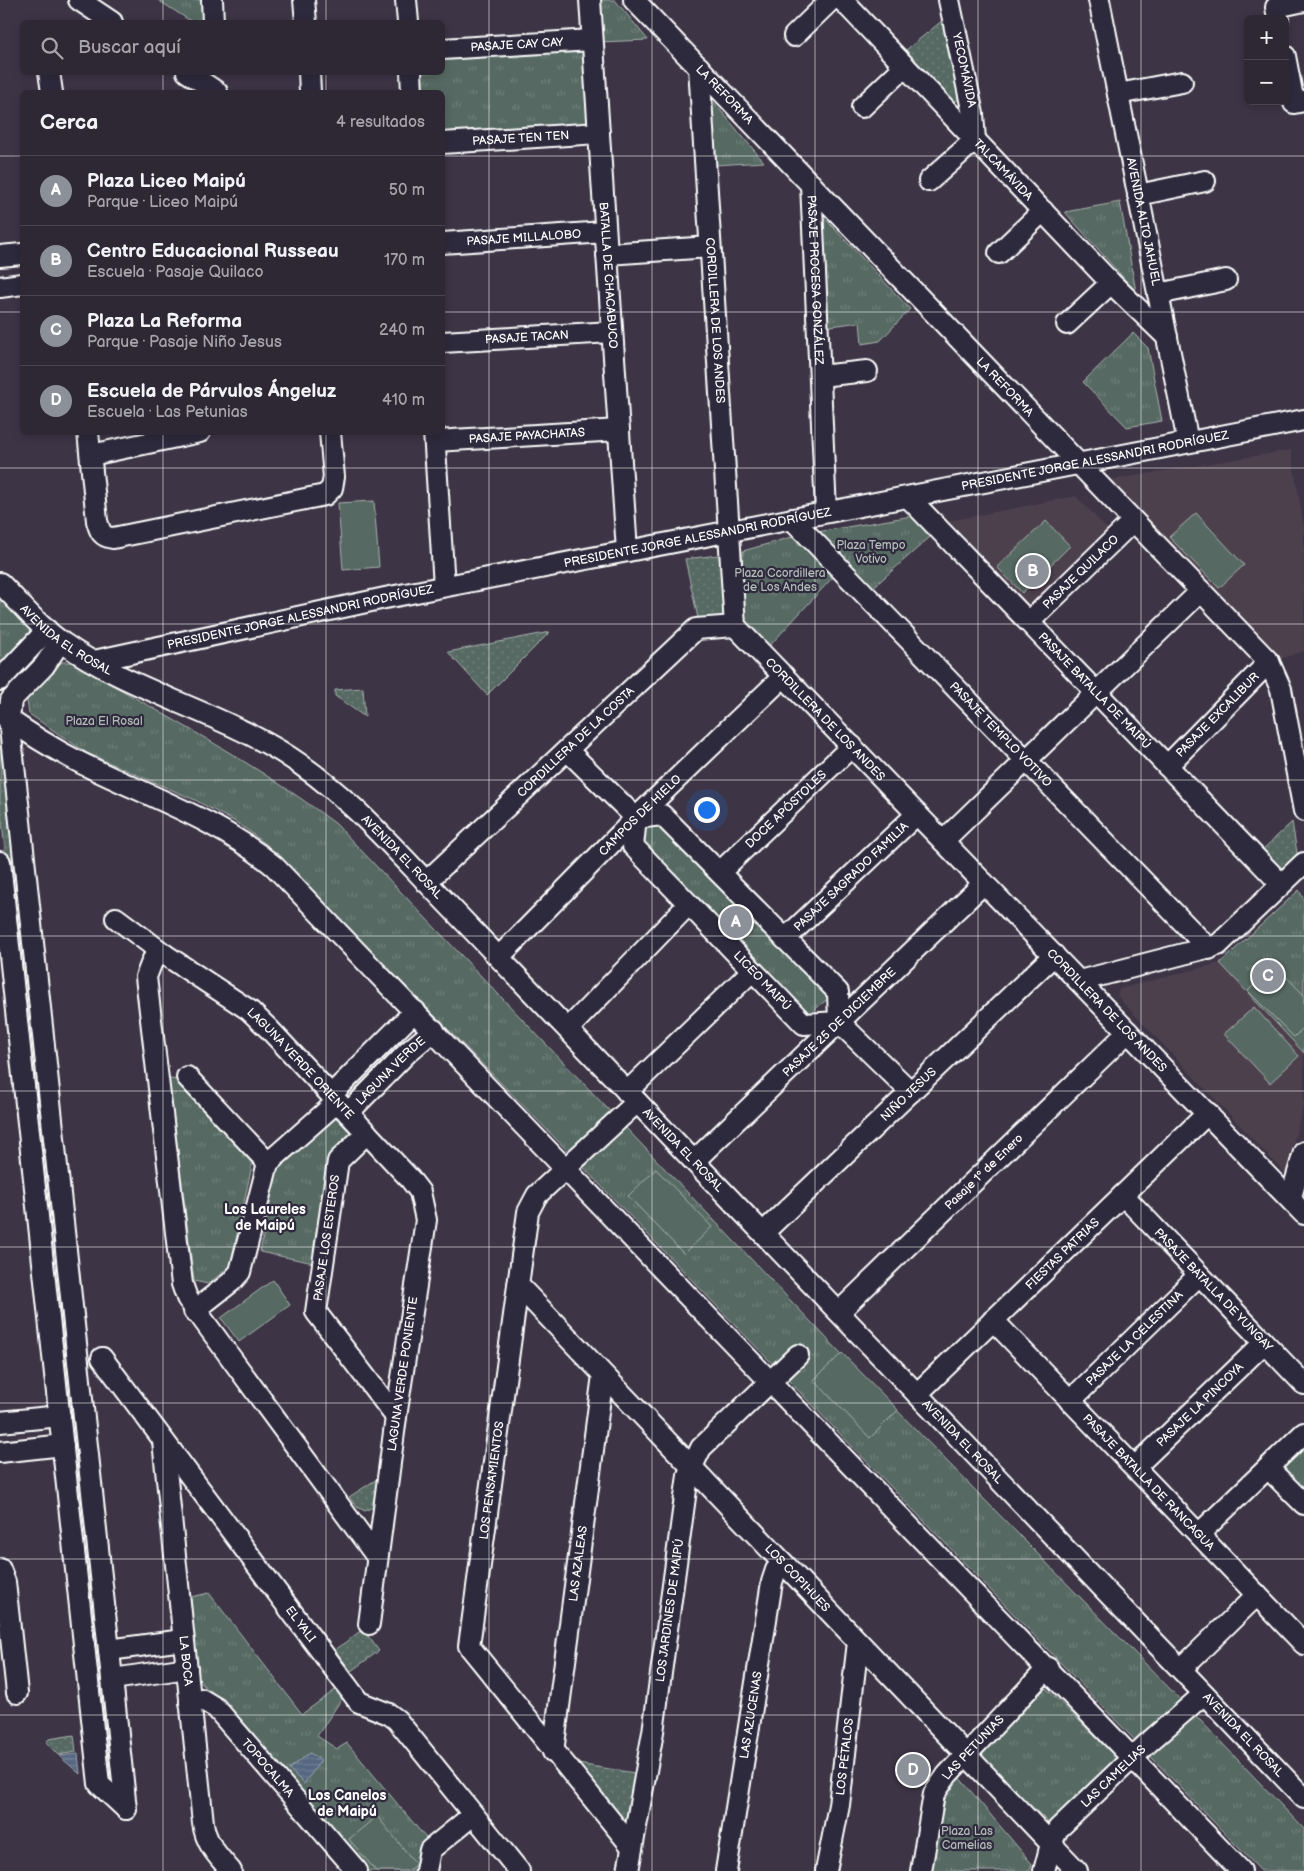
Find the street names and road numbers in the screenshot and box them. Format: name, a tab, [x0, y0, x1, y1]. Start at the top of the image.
street label: YECOMÁVIDA	[949, 30, 981, 109]
street label: PASAJE CAY CAY	[470, 34, 565, 55]
street label: LA REFORMA	[693, 62, 757, 128]
street label: PASAJE TEN TEN	[472, 127, 570, 149]
street label: TALCAMÁVIDA	[970, 136, 1036, 204]
street label: AVENIDA ALTO JAHUEL	[1123, 156, 1164, 287]
street label: PASAJE PROCESA GONZÁLEZ	[804, 195, 828, 366]
street label: BATALLA DE CHACABUCO	[596, 202, 621, 349]
street label: PASAJE MILLALOBO	[466, 226, 582, 249]
street label: CORDILLERA DE LOS ANDES	[703, 237, 728, 404]
street label: PASAJE TACAN	[485, 327, 569, 347]
street label: LA REFORMA	[973, 354, 1037, 420]
street label: PASAJE PAYACHATAS	[468, 425, 585, 446]
street label: PRESIDENTE JORGE ALESSANDRI RODRÍGUEZ	[960, 427, 1231, 494]
street label: PRESIDENTE JORGE ALESSANDRI RODRÍGUEZ	[563, 504, 833, 571]
street label: PASAJE QUILACO	[1040, 532, 1122, 612]
street label: PRESIDENTE JORGE ALESSANDRI RODRÍGUEZ	[166, 581, 435, 652]
street label: AVENIDA EL ROSAL	[17, 601, 115, 678]
street label: PASAJE BATALLA DE MAIPÚ	[1035, 629, 1156, 752]
street label: CORDILLERA DE LOS ANDES	[762, 654, 888, 784]
street label: PASAJE EXCALIBUR	[1172, 669, 1263, 760]
street label: PASAJE TEMPLO VOTIVO	[947, 679, 1055, 790]
street label: CORDILLERA DE LA COSTA	[514, 683, 638, 800]
street label: DOCE APÓSTOLES	[742, 767, 829, 851]
street label: CAMPOS DE HIELO	[596, 771, 684, 859]
street label: AVENIDA EL ROSAL	[358, 812, 446, 902]
street label: PASAJE SAGRADO FAMILIA	[791, 818, 912, 934]
street label: CORDILLERA DE LOS ANDES	[1044, 945, 1170, 1075]
street label: LICEO MAIPÚ	[730, 948, 796, 1014]
street label: PASAJE 25 DE DICIEMBRE	[779, 964, 899, 1080]
street label: LAGUNA VERDE ORIENTE	[244, 1005, 357, 1122]
street label: LAGUNA VERDE	[353, 1033, 428, 1108]
street label: NIÑO JESUS	[877, 1064, 939, 1124]
street label: AVENIDA EL ROSAL	[639, 1105, 727, 1195]
street label: Pasaje 1º de Enero	[942, 1131, 1026, 1213]
street label: PASAJE LOS ESTEROS	[311, 1174, 343, 1302]
street label: FIESTAS PATRIAS	[1022, 1215, 1102, 1293]
street label: PASAJE BATALLA DE YUNGAY	[1151, 1225, 1277, 1355]
street label: PASAJE LA CELESTINA	[1083, 1287, 1186, 1389]
street label: LAGUNA VERDE PONIENTE	[385, 1296, 421, 1452]
street label: PASAJE LA PINCOYA	[1153, 1359, 1247, 1450]
street label: AVENIDA EL ROSAL	[919, 1396, 1006, 1487]
street label: PASAJE BATALLA DE RANCAGUA	[1080, 1411, 1218, 1554]
street label: LOS PENSAMIENTOS	[476, 1420, 507, 1540]
street label: LAS AZALEAS	[566, 1525, 590, 1602]
street label: LOS JARDINES DE MAIPÚ	[652, 1537, 687, 1683]
street label: LOS COPIHUES	[762, 1541, 833, 1615]
street label: EL YALI	[282, 1603, 319, 1645]
street label: LA BOCA	[176, 1635, 196, 1687]
street label: LAS AZUCENAS	[736, 1670, 765, 1760]
street label: AVENIDA EL ROSAL	[1200, 1690, 1287, 1780]
street label: LAS PETUNIAS	[939, 1712, 1007, 1782]
street label: LOS PÉTALOS	[833, 1717, 857, 1796]
street label: TOPOCALMA	[238, 1735, 298, 1801]
street label: LAS CAMELIAS	[1078, 1742, 1149, 1811]

